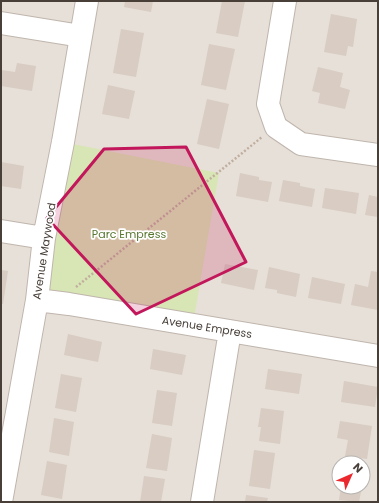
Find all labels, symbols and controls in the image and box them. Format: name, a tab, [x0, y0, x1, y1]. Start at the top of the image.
street label: Avenue Maywood	[28, 201, 60, 301]
park label: Parc Empress	[92, 226, 166, 242]
street label: Avenue Empress	[161, 312, 253, 342]
north arrow	[331, 455, 371, 495]
text: N	[349, 459, 367, 477]

